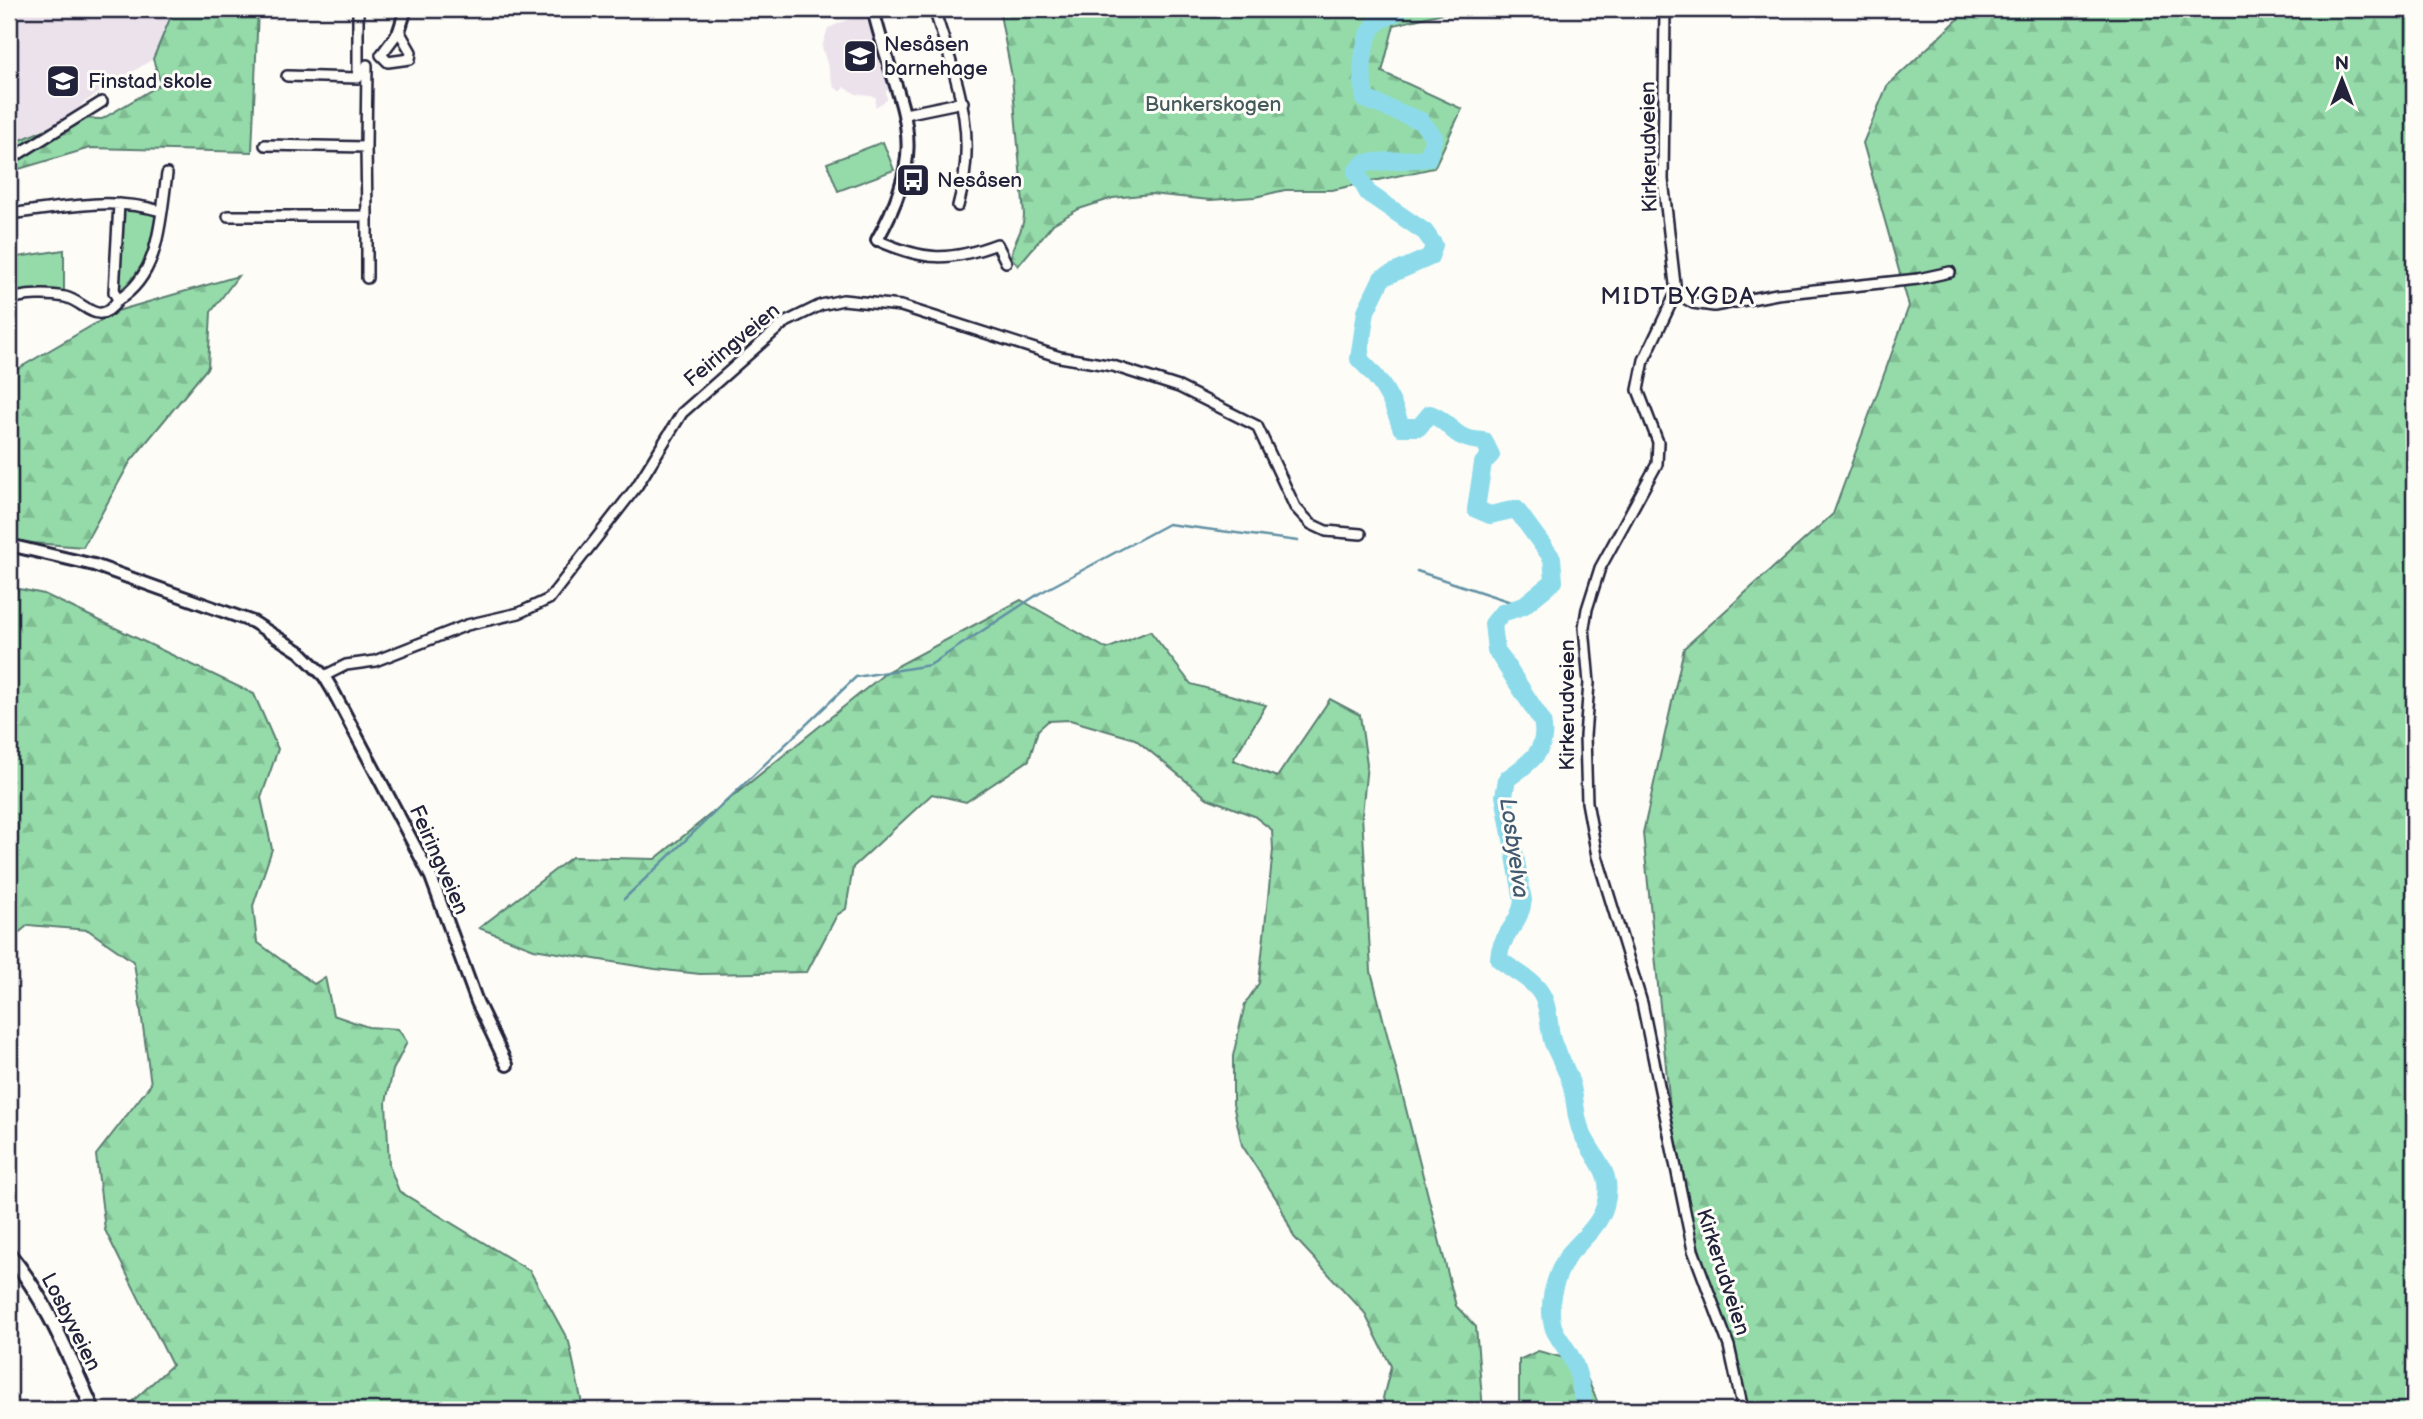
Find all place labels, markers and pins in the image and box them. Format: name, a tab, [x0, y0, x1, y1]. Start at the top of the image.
place label: Nesåsen barnehage	[884, 32, 988, 81]
school or university icon: Nesåsen barnehage	[841, 37, 879, 75]
school or university icon: Finstad skole	[44, 62, 82, 100]
place label: Finstad skole	[88, 69, 212, 94]
bus stop icon: Nesåsen	[894, 161, 932, 199]
place label: Nesåsen	[937, 168, 1022, 193]

